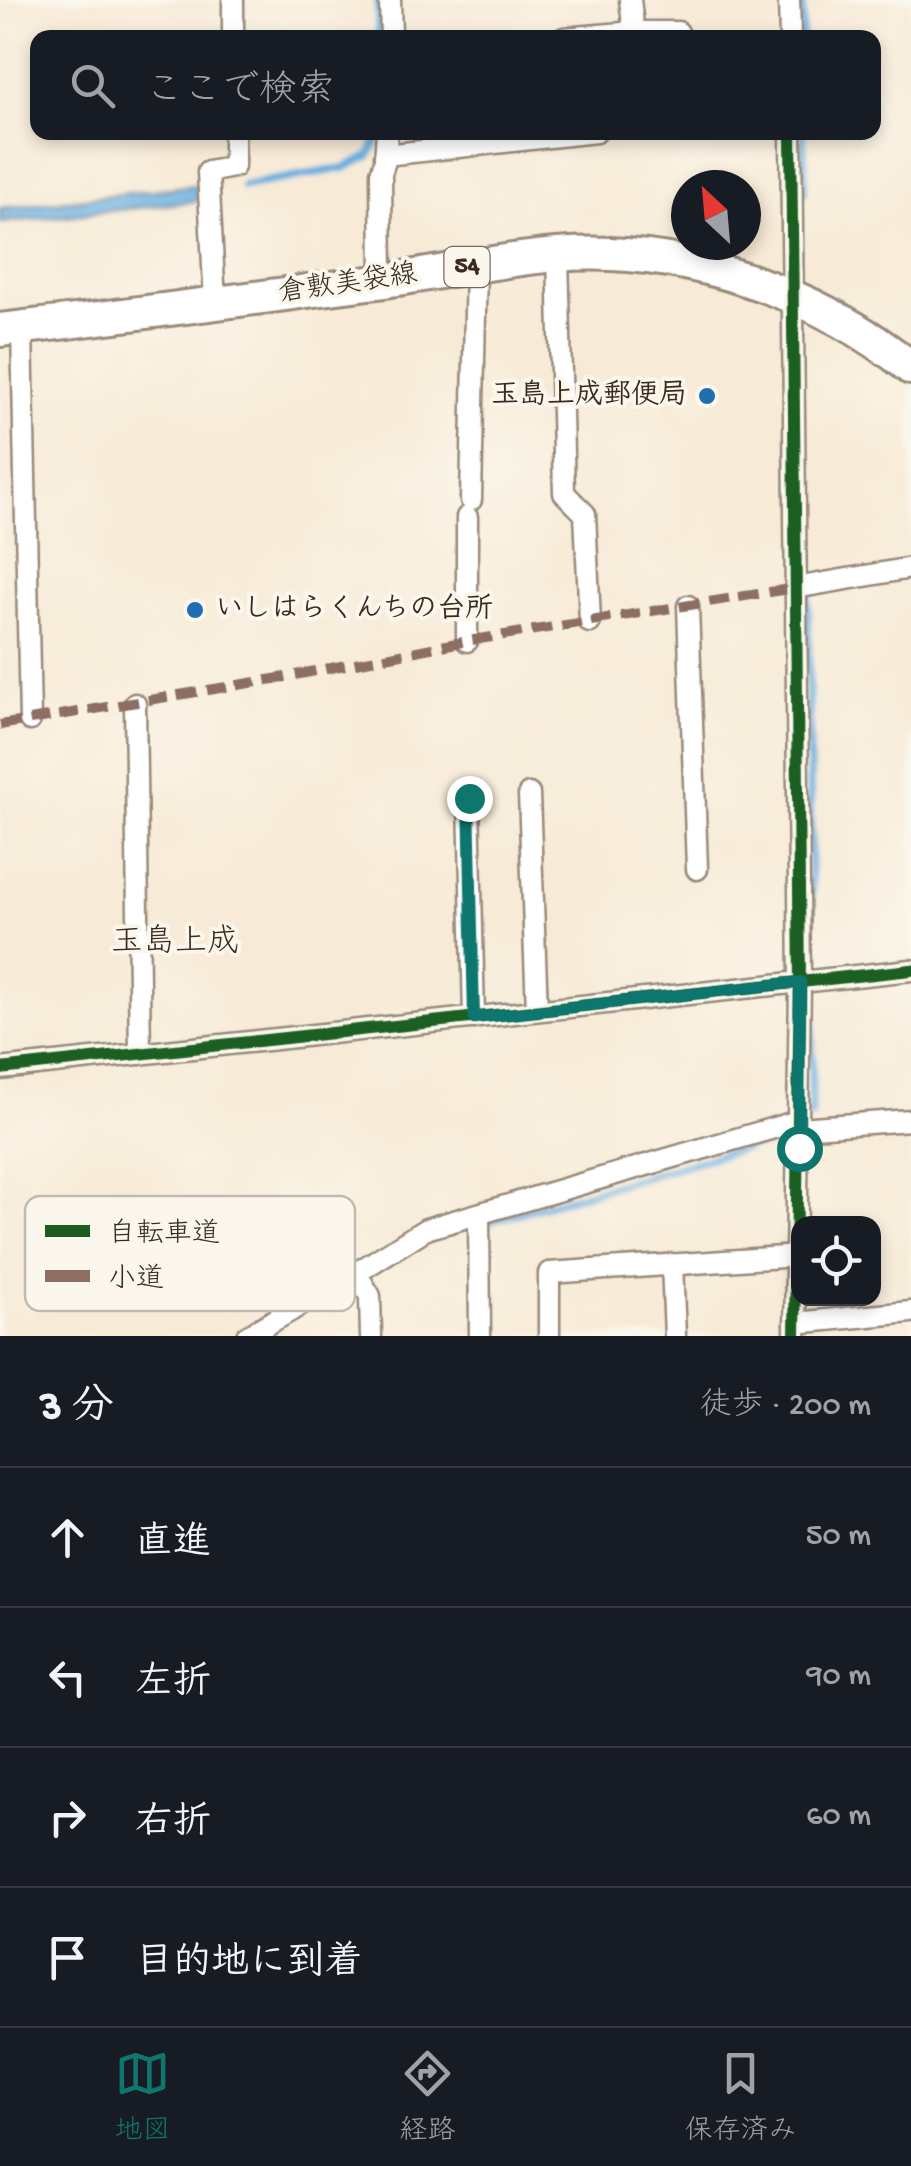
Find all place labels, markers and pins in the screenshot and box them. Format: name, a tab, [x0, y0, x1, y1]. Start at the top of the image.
place label: 玉島上成郵便局	[491, 379, 687, 413]
marker: 玉島上成郵便局	[696, 385, 718, 407]
place label: いしはらくんちの台所	[215, 593, 493, 627]
marker: いしはらくんちの台所	[184, 599, 206, 621]

